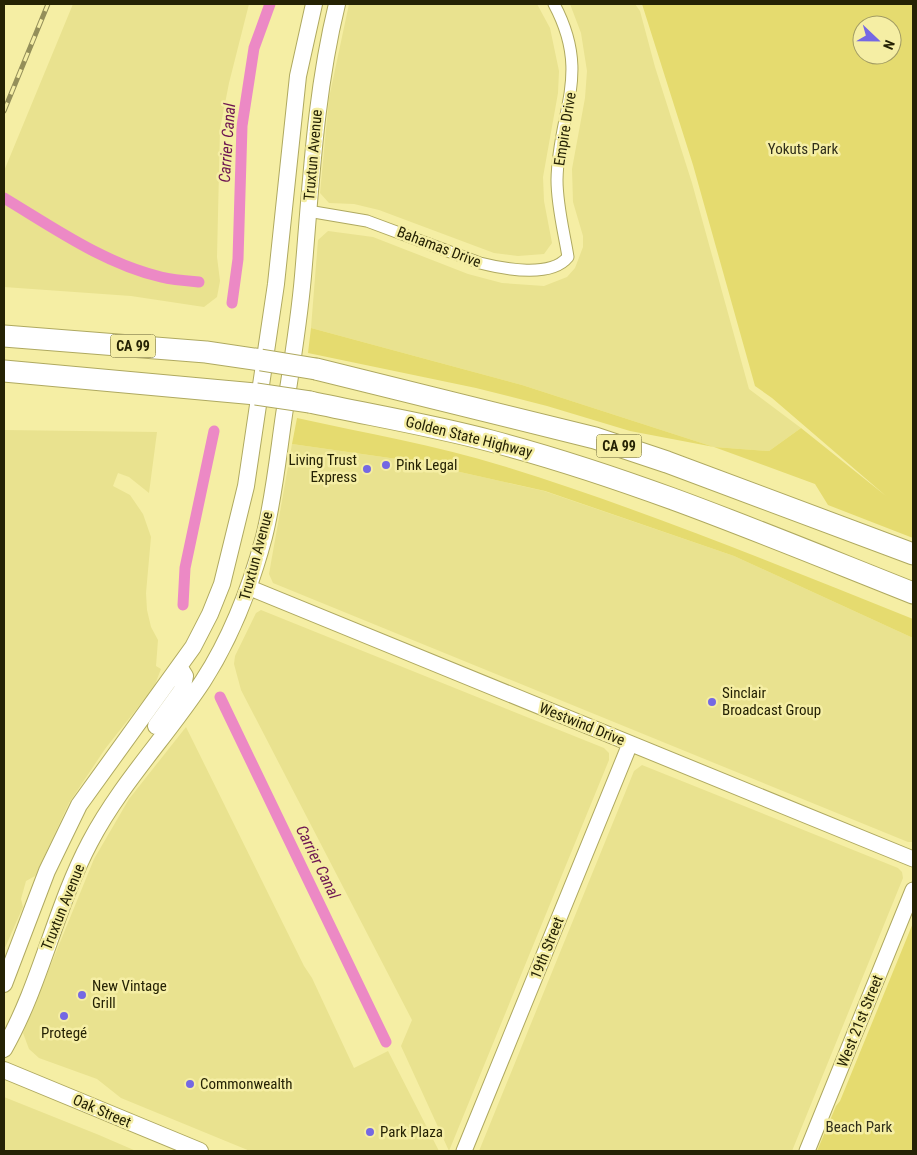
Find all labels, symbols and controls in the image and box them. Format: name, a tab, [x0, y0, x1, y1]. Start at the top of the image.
north arrow	[852, 15, 902, 65]
text: N	[880, 38, 898, 52]
street label: Empire Drive	[550, 91, 580, 167]
water label: Carrier Canal	[215, 102, 239, 183]
street label: Truxtun Avenue	[300, 109, 326, 201]
park label: Yokuts Park	[768, 140, 838, 158]
street label: Bahamas Drive	[394, 223, 484, 271]
road number: CA 99	[110, 334, 156, 358]
street label: Golden State Highway	[404, 413, 534, 461]
road number: CA 99	[596, 434, 642, 458]
place label: Living Trust Express	[288, 451, 357, 486]
place label: Pink Legal	[396, 456, 457, 474]
marker: Pink Legal	[380, 459, 392, 471]
marker: Living Trust Express	[361, 463, 373, 475]
street label: Truxtun Avenue	[235, 510, 277, 602]
place label: Sinclair Broadcast Group	[722, 684, 821, 719]
marker: Sinclair Broadcast Group	[706, 696, 718, 708]
street label: Westwind Drive	[537, 699, 627, 749]
water label: Carrier Canal	[292, 822, 344, 902]
street label: Truxtun Avenue	[38, 861, 88, 953]
street label: 19th Street	[526, 914, 568, 982]
street label: West 21st Street	[833, 972, 887, 1070]
place label: New Vintage Grill	[92, 977, 167, 1012]
marker: New Vintage Grill	[76, 989, 88, 1001]
marker: Protegé	[58, 1010, 70, 1022]
place label: Protegé	[41, 1024, 87, 1042]
place label: Commonwealth	[200, 1075, 293, 1093]
marker: Commonwealth	[184, 1078, 196, 1090]
street label: Oak Street	[70, 1091, 134, 1131]
park label: Beach Park	[826, 1118, 893, 1136]
place label: Park Plaza	[380, 1123, 443, 1141]
marker: Park Plaza	[364, 1126, 376, 1138]

